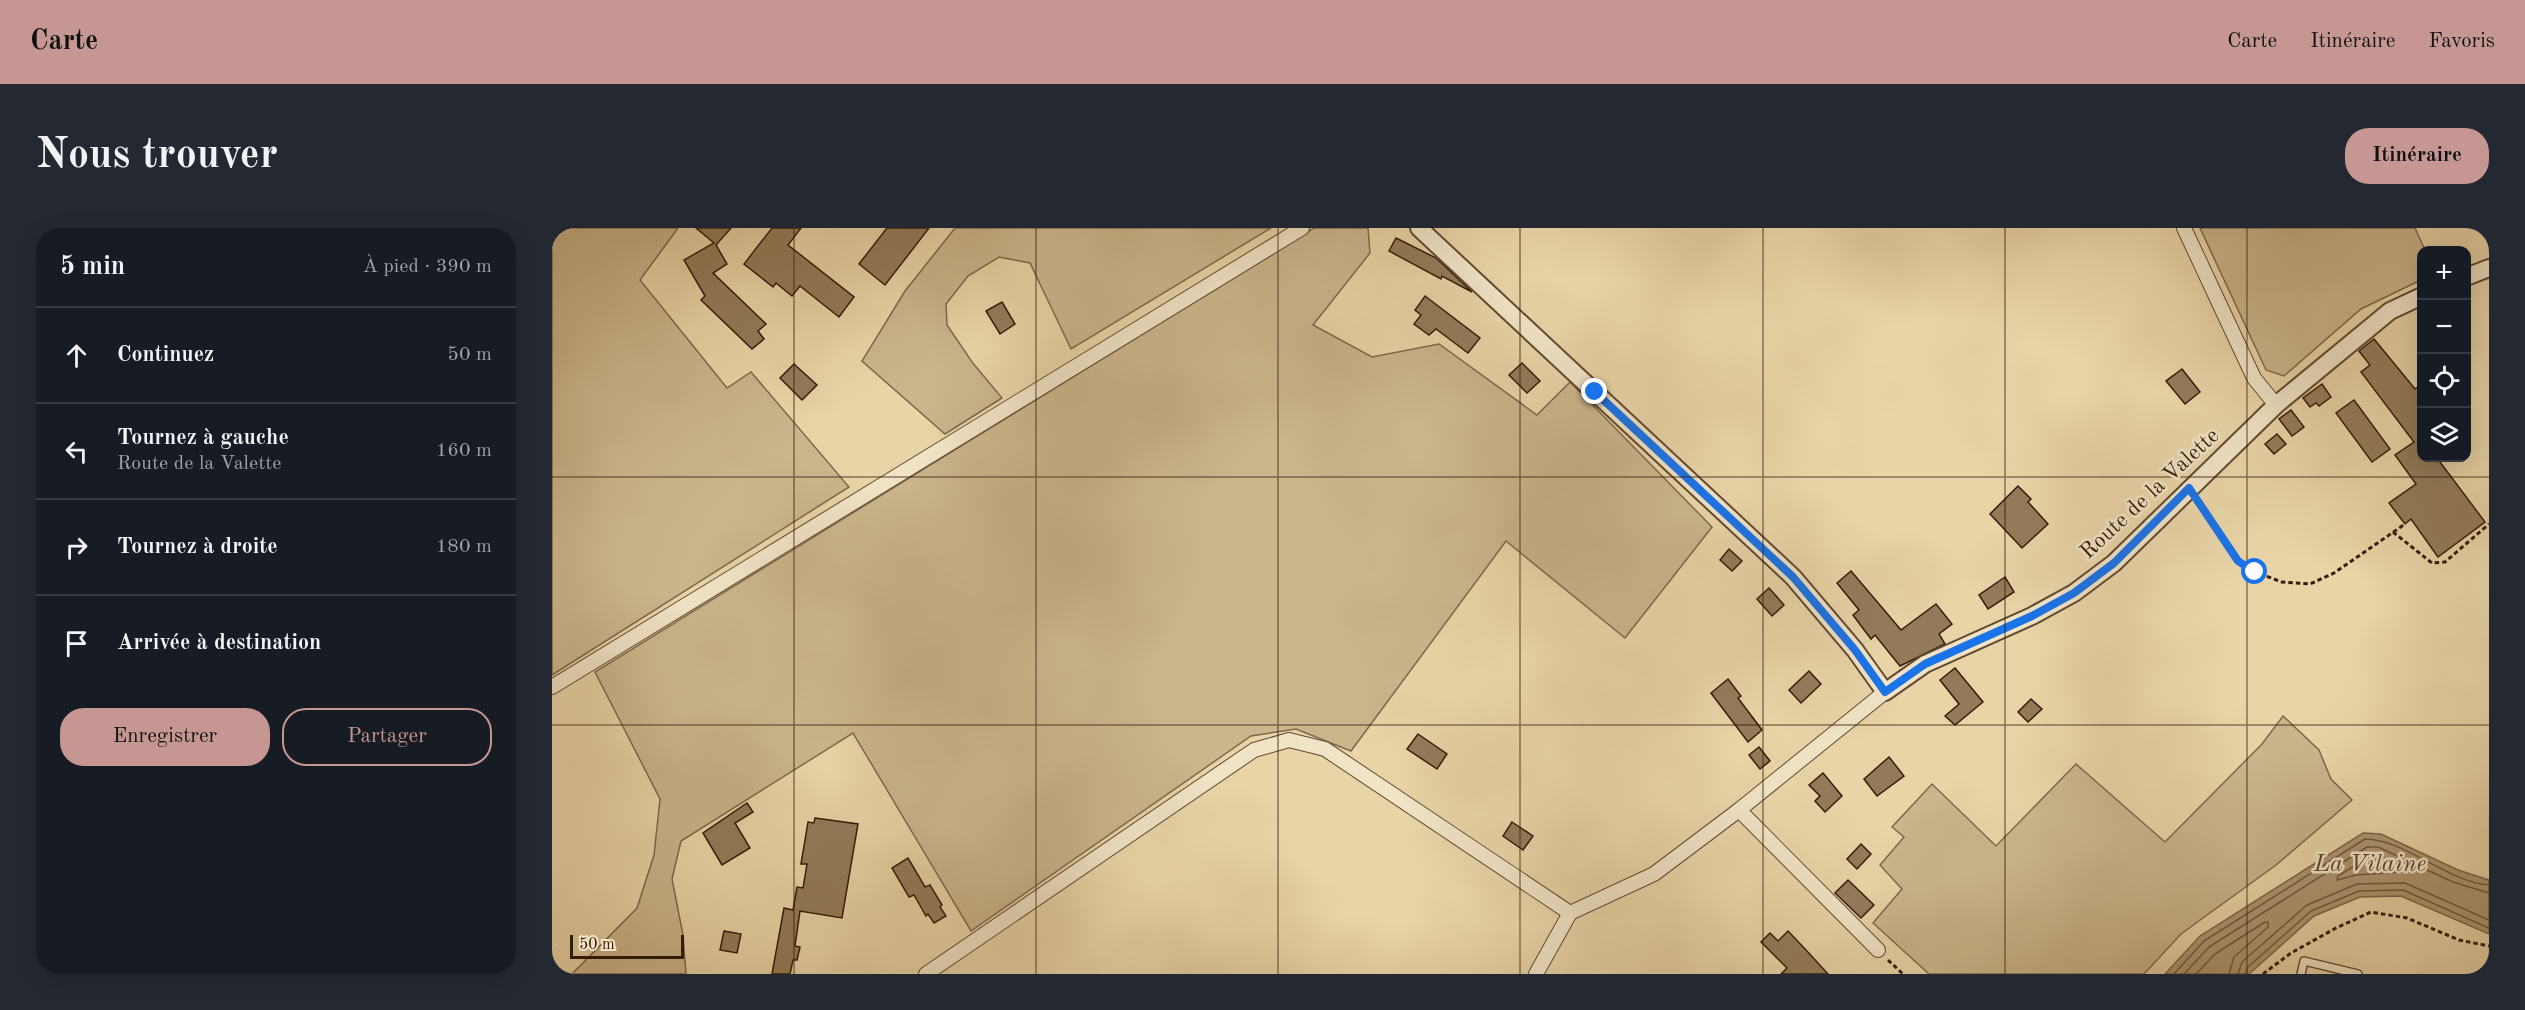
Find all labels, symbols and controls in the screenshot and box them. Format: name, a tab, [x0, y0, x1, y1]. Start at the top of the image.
text: Carte	[30, 28, 98, 56]
text: Carte	[2227, 31, 2277, 52]
text: Itinéraire	[2310, 31, 2396, 52]
text: Favoris	[2429, 31, 2495, 52]
button: Itinéraire	[2345, 128, 2489, 184]
text: Nous trouver	[36, 135, 278, 177]
map controls	[2417, 246, 2471, 462]
button: +	[2417, 246, 2471, 300]
text: 5 min	[60, 254, 125, 280]
text: À pied · 390 m	[363, 257, 492, 277]
button: −	[2417, 300, 2471, 354]
icon: ahead	[60, 339, 93, 372]
text: Continuez	[117, 344, 214, 366]
text: 50 m	[447, 345, 492, 365]
button: locate	[2417, 354, 2471, 408]
route end	[1581, 378, 1607, 404]
button: layers	[2417, 408, 2471, 462]
street label: Route de la Valette	[2076, 424, 2224, 564]
text: Tournez à gauche	[117, 427, 289, 449]
icon: left	[60, 435, 93, 468]
text: 160 m	[436, 441, 492, 461]
text: Route de la Valette	[117, 454, 281, 474]
icon: right	[60, 531, 93, 564]
text: Tournez à droite	[117, 536, 278, 558]
text: 180 m	[436, 537, 492, 557]
route start	[2241, 558, 2267, 584]
icon: arrive	[60, 627, 93, 660]
text: Arrivée à destination	[117, 632, 321, 654]
button: Enregistrer	[60, 708, 270, 766]
button: Partager	[282, 708, 492, 766]
water label: La Vilaine	[2313, 853, 2426, 877]
scale bar	[570, 932, 684, 960]
text: 50 m	[579, 937, 615, 953]

